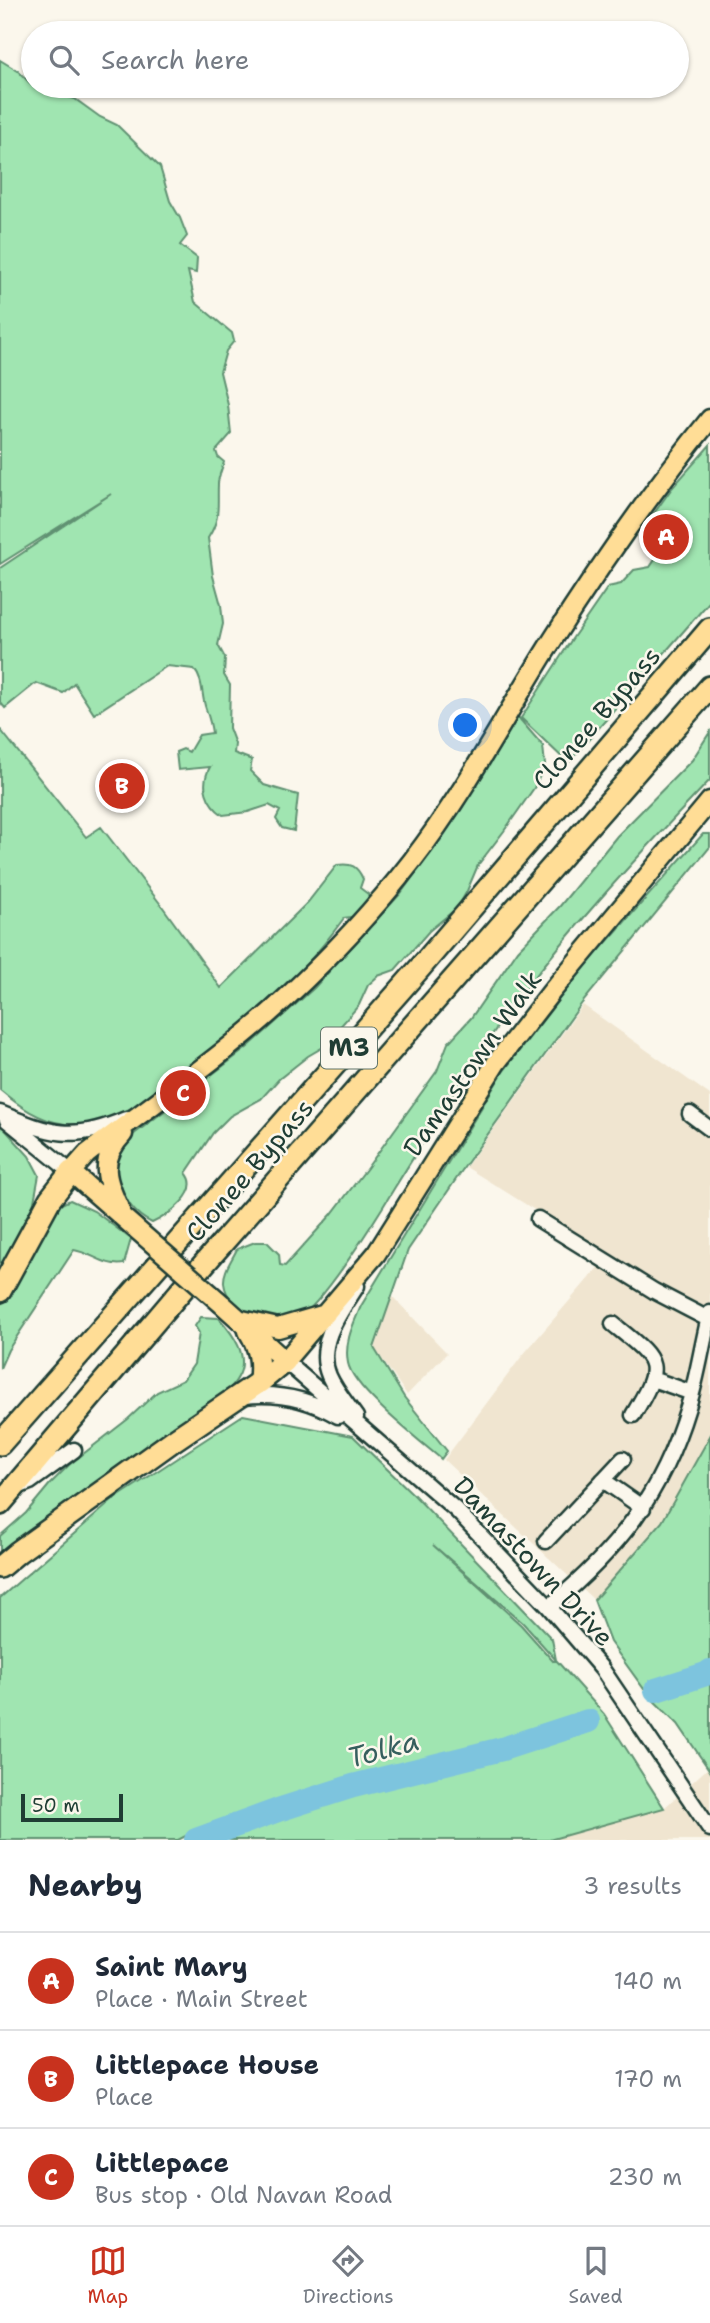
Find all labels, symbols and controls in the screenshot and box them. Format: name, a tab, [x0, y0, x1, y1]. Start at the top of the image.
search box	[21, 21, 689, 98]
icon: search	[45, 41, 83, 79]
text: Search here	[101, 42, 250, 77]
pin: A	[643, 511, 689, 563]
street label: Clonee Bypass	[524, 639, 668, 797]
your location	[448, 708, 482, 742]
pin: B	[99, 760, 145, 812]
street label: Damastown Walk	[395, 963, 549, 1163]
road number: M3	[321, 1028, 377, 1068]
pin: C	[160, 1067, 206, 1119]
street label: Clonee Bypass	[178, 1092, 320, 1248]
street label: Damastown Drive	[446, 1468, 622, 1654]
water label: Tolka	[343, 1721, 423, 1777]
scale bar	[21, 1791, 122, 1823]
text: 50 m	[32, 1793, 80, 1818]
text: Nearby	[28, 1865, 143, 1906]
text: 3 results	[583, 1871, 682, 1901]
text: Saint Mary	[95, 1949, 248, 1984]
text: A	[42, 1966, 60, 1996]
text: 140 m	[614, 1966, 682, 1996]
text: Place · Main Street	[95, 1984, 308, 2014]
text: Littlepace House	[95, 2047, 319, 2082]
text: B	[44, 2064, 58, 2094]
text: 170 m	[614, 2064, 682, 2094]
text: Place	[95, 2082, 154, 2112]
text: Littlepace	[95, 2145, 229, 2180]
text: C	[44, 2162, 58, 2192]
text: 230 m	[608, 2162, 682, 2192]
text: Bus stop · Old Navan Road	[95, 2180, 392, 2210]
tab: Map	[87, 2242, 128, 2309]
tab: Directions	[303, 2242, 394, 2309]
tab: Saved	[569, 2242, 623, 2309]

